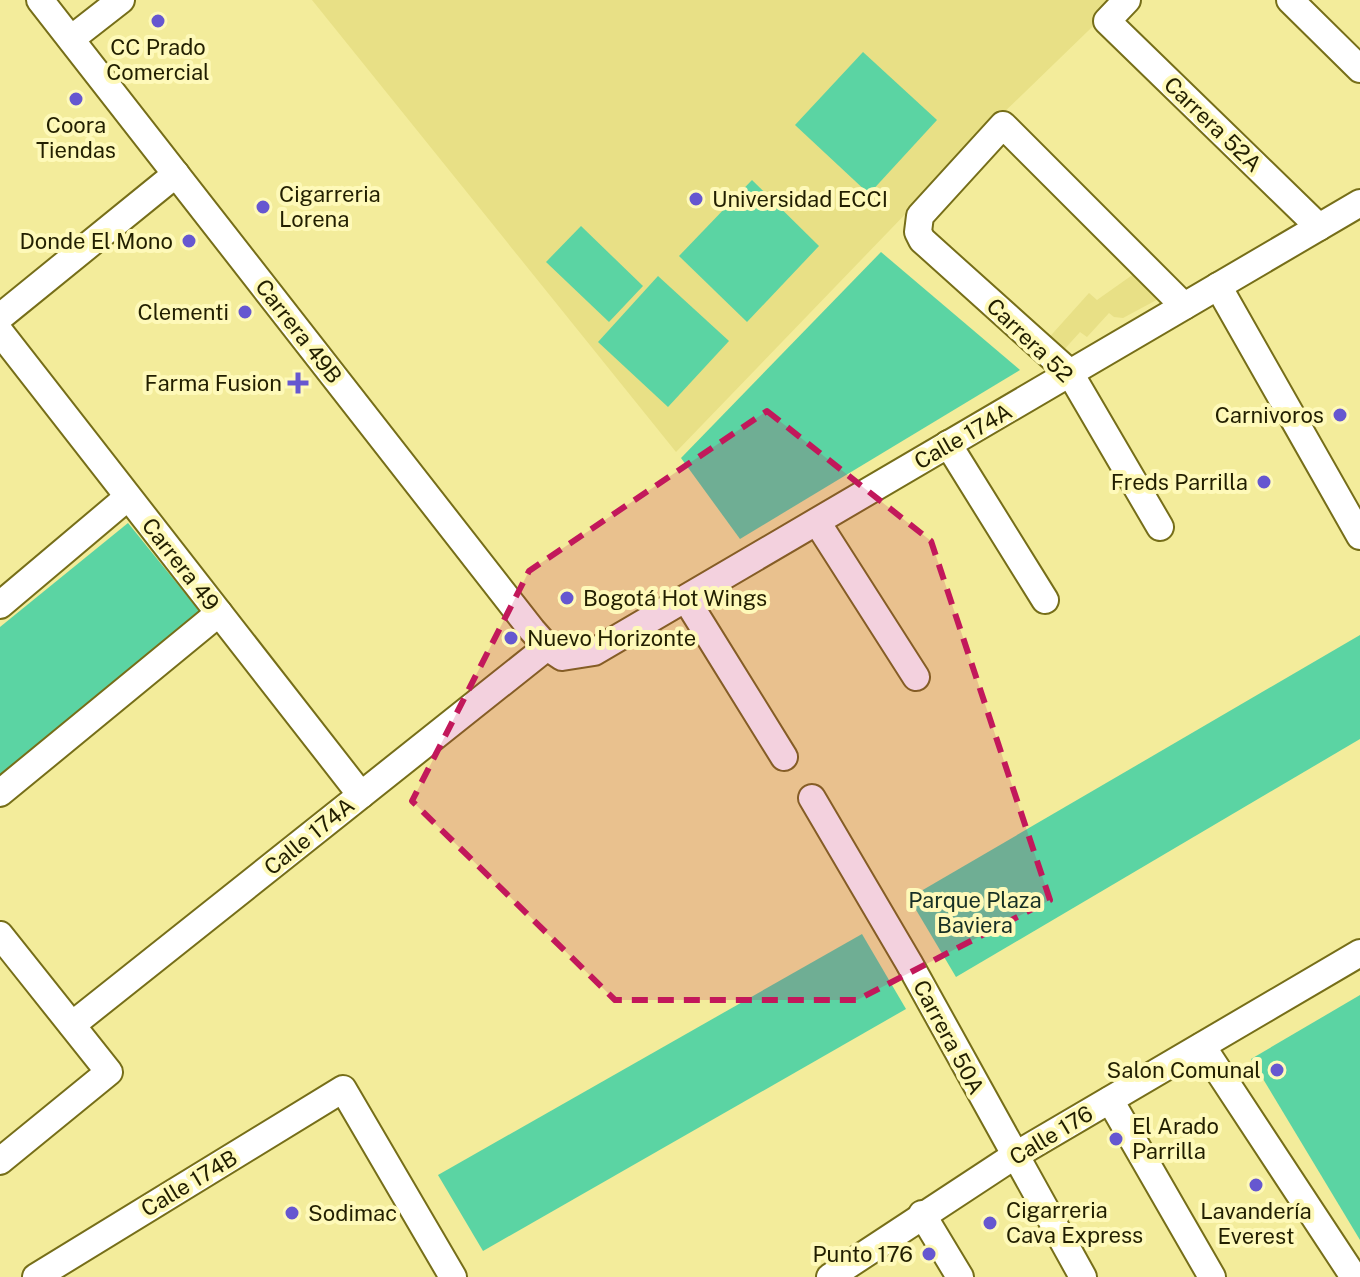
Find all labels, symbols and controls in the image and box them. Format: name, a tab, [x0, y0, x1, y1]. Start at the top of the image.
marker: CC Prado Comercial	[149, 12, 167, 30]
place label: CC Prado Comercial	[106, 34, 210, 85]
street label: Carrera 52A	[1159, 71, 1267, 177]
marker: Coora Tiendas	[67, 90, 85, 108]
place label: Coora Tiendas	[36, 112, 116, 163]
place label: Cigarreria Lorena	[279, 181, 381, 232]
place label: Universidad ECCI	[712, 186, 888, 212]
marker: Universidad ECCI	[687, 190, 705, 208]
marker: Cigarreria Lorena	[254, 198, 272, 216]
place label: Donde El Mono	[20, 228, 173, 254]
marker: Donde El Mono	[180, 232, 198, 250]
street label: Carrera 49B	[250, 274, 348, 388]
street label: Carrera 52	[982, 293, 1078, 387]
place label: Clementi	[138, 299, 229, 325]
marker: Clementi	[236, 303, 254, 321]
place label: Farma Fusion	[145, 370, 282, 396]
marker: Farma Fusion	[289, 374, 307, 392]
street label: Calle 174A	[910, 398, 1016, 474]
place label: Carnivoros	[1215, 402, 1324, 428]
marker: Carnivoros	[1331, 406, 1349, 424]
place label: Freds Parrilla	[1111, 469, 1248, 495]
marker: Freds Parrilla	[1255, 473, 1273, 491]
street label: Carrera 49	[137, 513, 225, 615]
place label: Bogotá Hot Wings	[583, 585, 767, 611]
marker: Bogotá Hot Wings	[558, 589, 576, 607]
place label: Nuevo Horizonte	[527, 625, 696, 651]
marker: Nuevo Horizonte	[502, 629, 520, 647]
street label: Calle 174A	[259, 792, 359, 880]
park label: Parque Plaza Baviera	[908, 887, 1042, 938]
street label: Carrera 50A	[908, 975, 990, 1099]
place label: Salon Comunal	[1107, 1057, 1261, 1083]
marker: Salon Comunal	[1268, 1061, 1286, 1079]
street label: Calle 176	[1005, 1100, 1097, 1170]
place label: El Arado Parrilla	[1132, 1113, 1219, 1164]
marker: El Arado Parrilla	[1107, 1130, 1125, 1148]
street label: Calle 174B	[136, 1144, 242, 1222]
marker: Lavandería Everest	[1247, 1176, 1265, 1194]
place label: Cigarreria Cava Express	[1006, 1197, 1143, 1248]
place label: Lavandería Everest	[1200, 1198, 1312, 1249]
place label: Sodimac	[308, 1200, 397, 1226]
marker: Sodimac	[283, 1204, 301, 1222]
marker: Cigarreria Cava Express	[981, 1214, 999, 1232]
place label: Punto 176	[813, 1241, 913, 1267]
marker: Punto 176	[920, 1245, 938, 1263]

